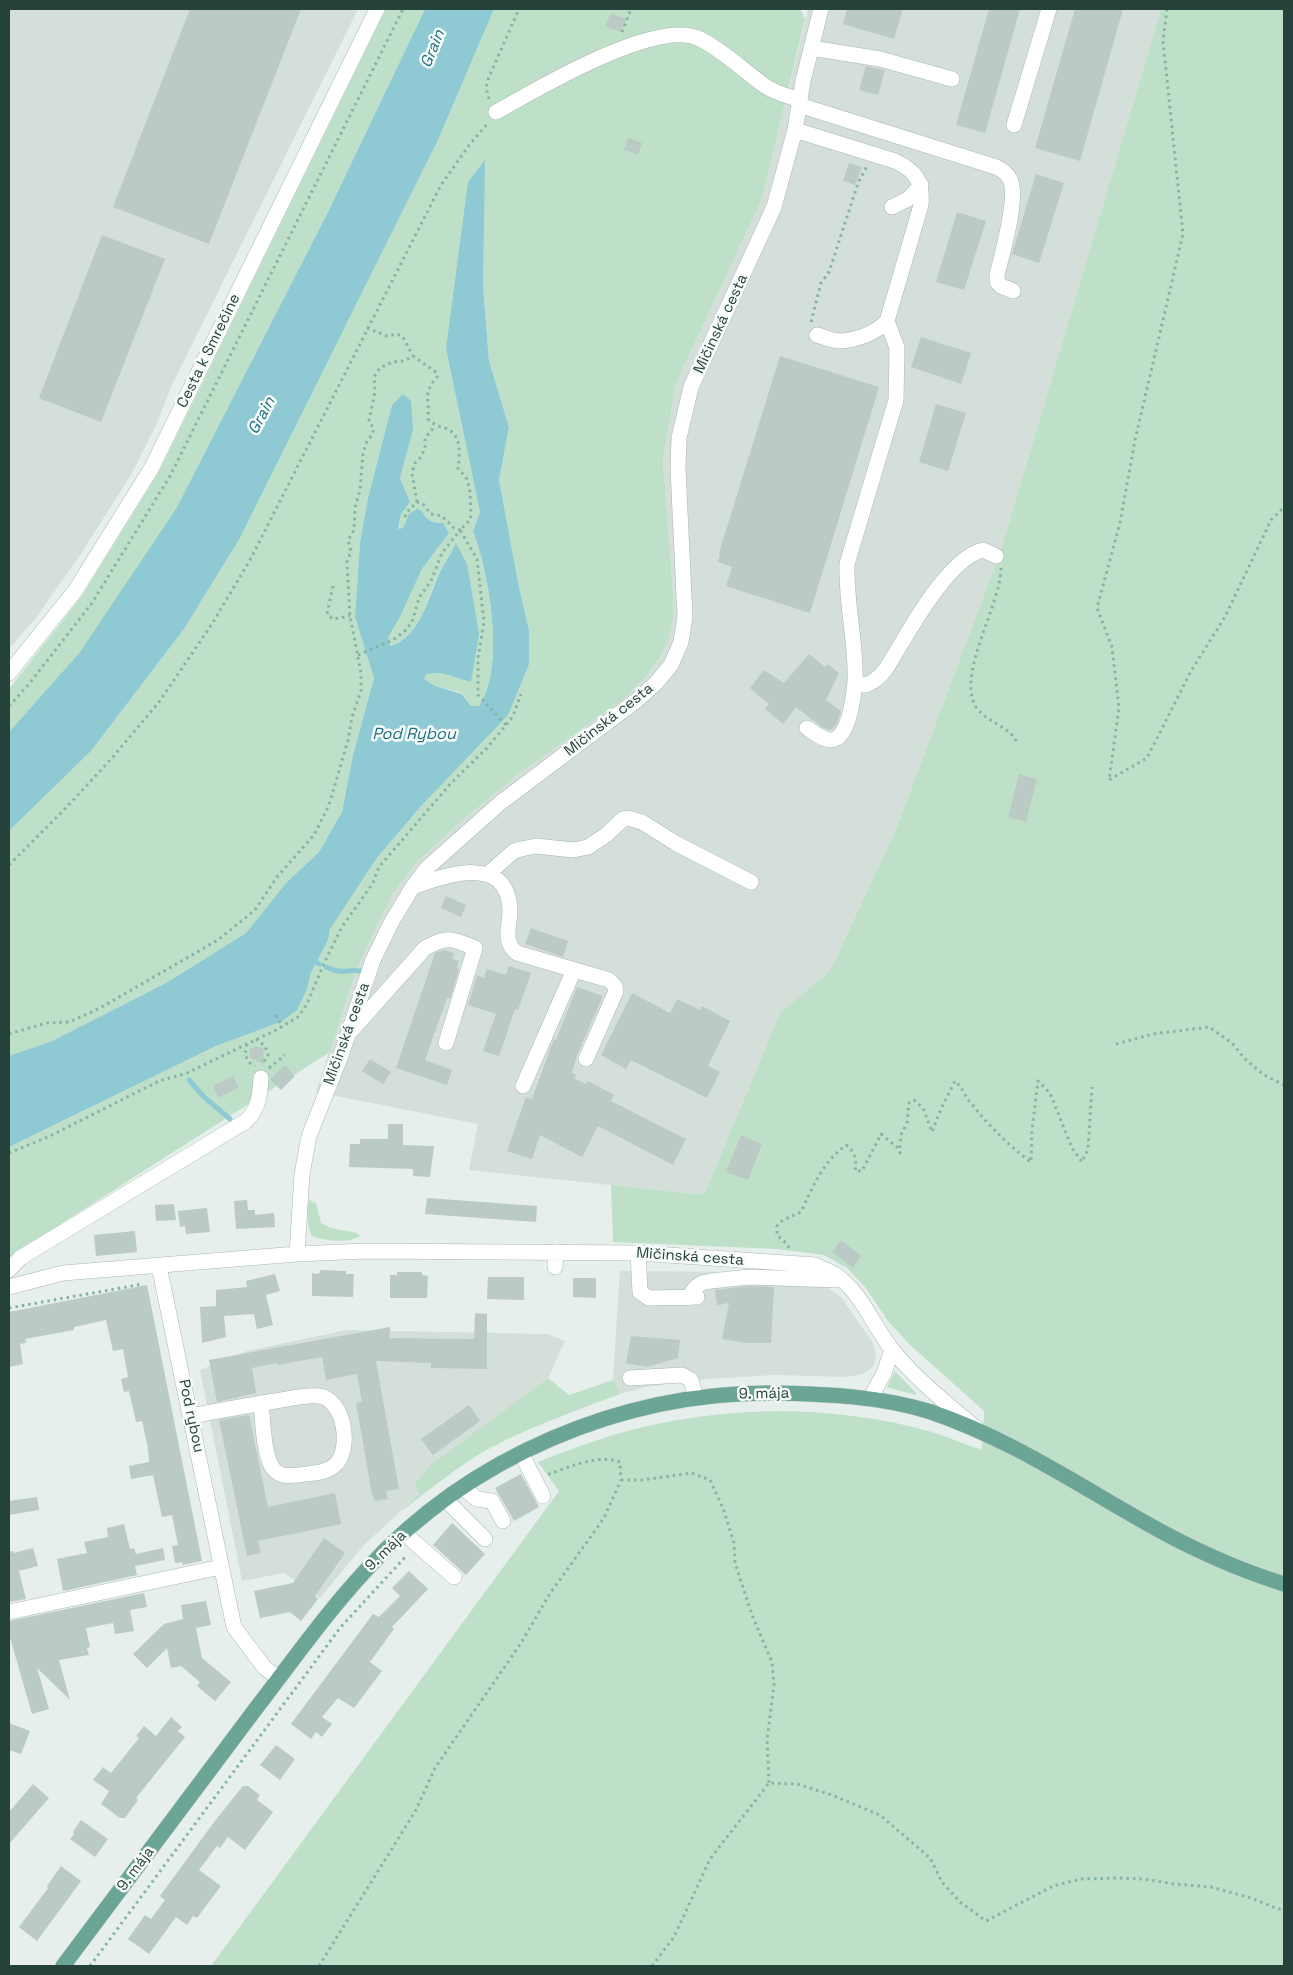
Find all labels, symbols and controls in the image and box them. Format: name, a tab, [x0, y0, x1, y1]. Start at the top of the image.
water label: Grain	[417, 27, 449, 71]
street label: Mičinská cesta	[690, 271, 752, 377]
street label: Cesta k Smrečine	[174, 291, 244, 411]
water label: Grain	[244, 394, 280, 438]
street label: Mičinská cesta	[561, 680, 657, 760]
water label: Pod Rybou	[372, 725, 456, 745]
street label: Mičinská cesta	[320, 980, 374, 1088]
street label: Mičinská cesta	[636, 1244, 744, 1270]
street label: Pod rybou	[174, 1378, 208, 1454]
street label: 9. mája	[739, 1385, 789, 1403]
street label: 9. mája	[362, 1527, 410, 1575]
street label: 9. mája	[114, 1843, 158, 1895]

